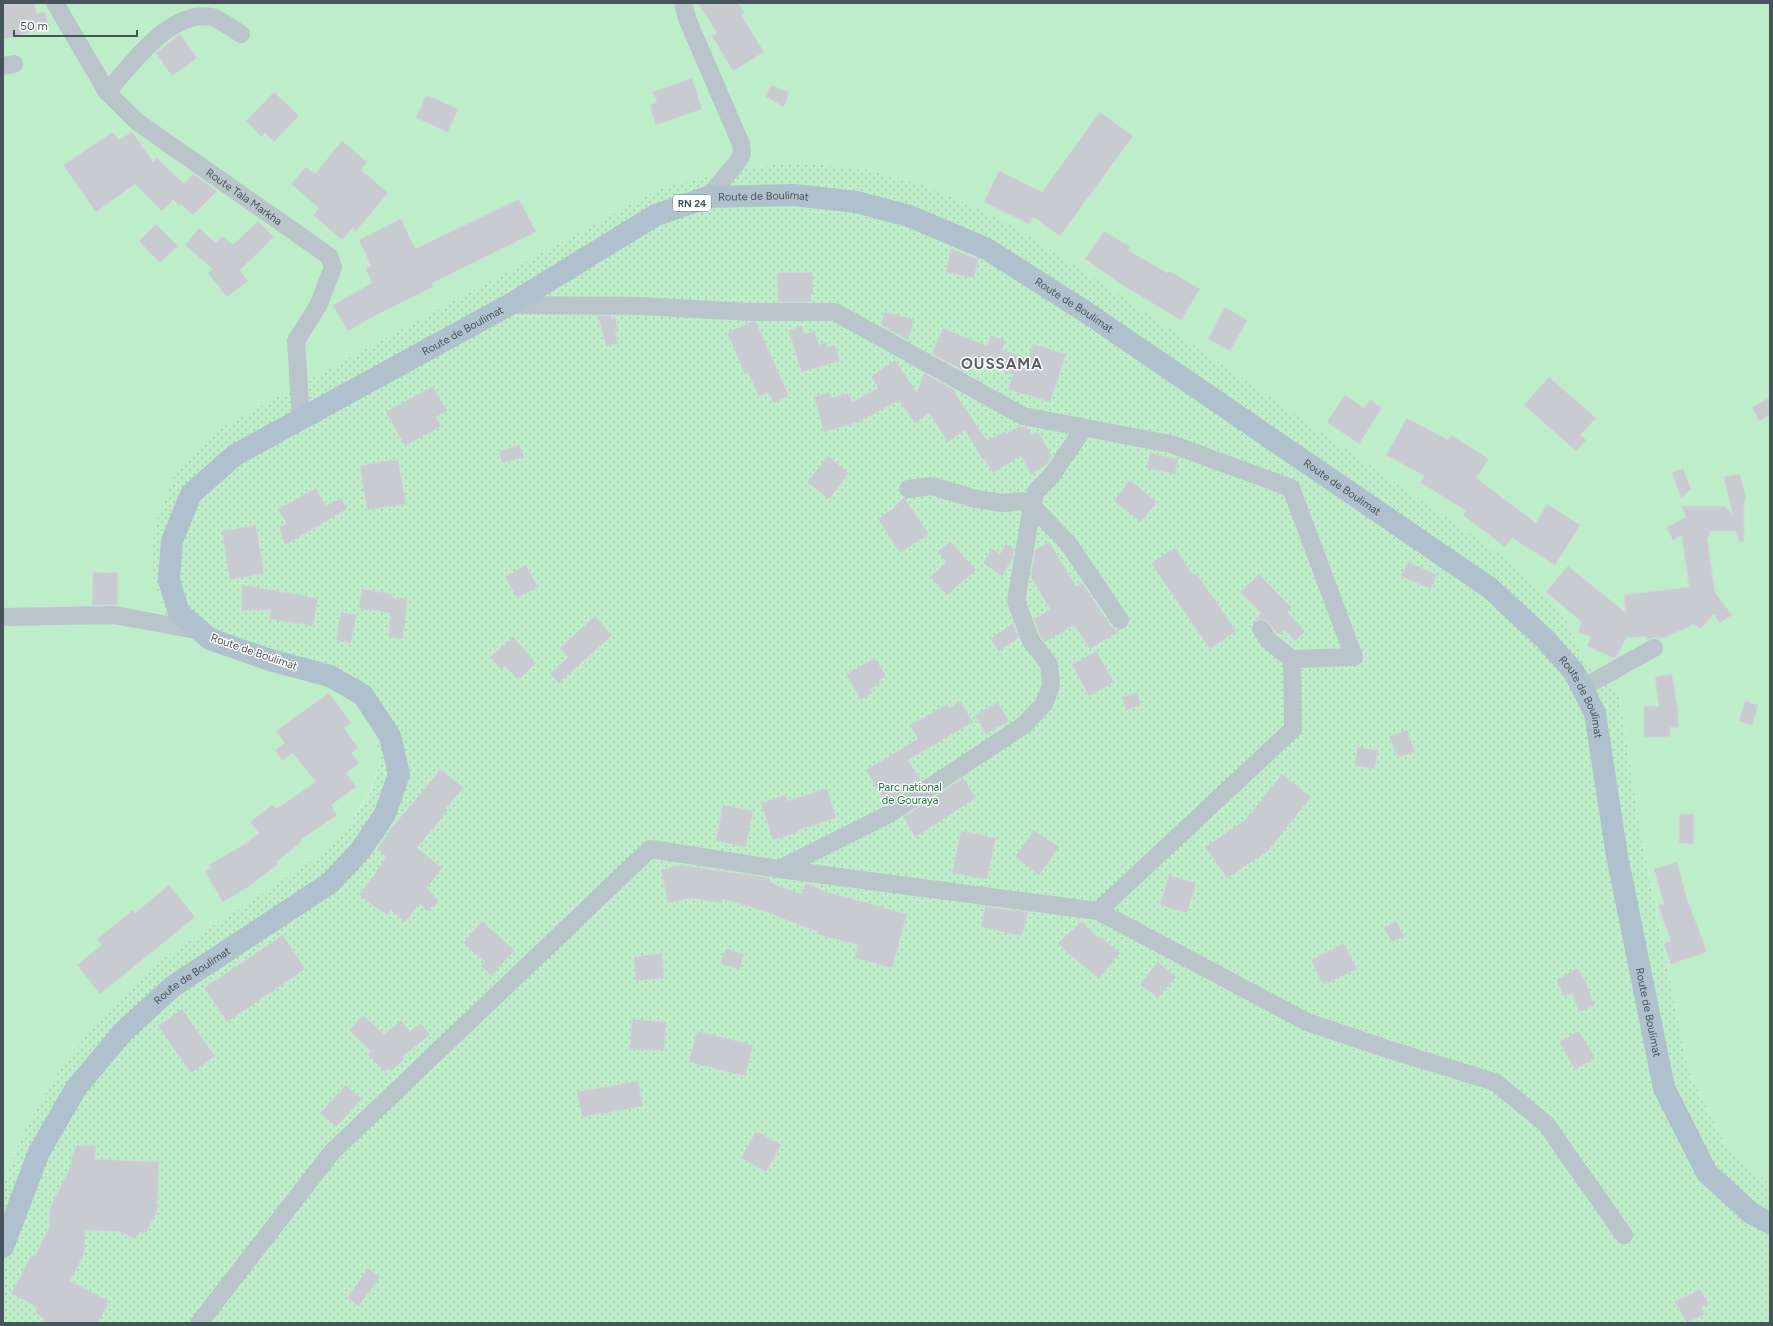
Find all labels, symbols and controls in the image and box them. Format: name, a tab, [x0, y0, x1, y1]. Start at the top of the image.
scale bar	[14, 12, 137, 38]
text: 50 m	[20, 19, 48, 33]
street label: Route Tala Markha	[204, 166, 285, 228]
street label: Route de Boulimat	[718, 188, 810, 203]
road number: RN 24	[673, 195, 711, 211]
street label: Route de Boulimat	[1033, 275, 1116, 335]
street label: Route de Boulimat	[420, 303, 505, 358]
district label: OUSSAMA	[961, 355, 1043, 373]
street label: Route de Boulimat	[1301, 456, 1383, 518]
street label: Route de Boulimat	[209, 631, 299, 673]
street label: Route de Boulimat	[1556, 653, 1605, 739]
park label: Parc national de Gouraya	[878, 781, 942, 807]
street label: Route de Boulimat	[151, 944, 233, 1007]
street label: Route de Boulimat	[1633, 966, 1664, 1058]

